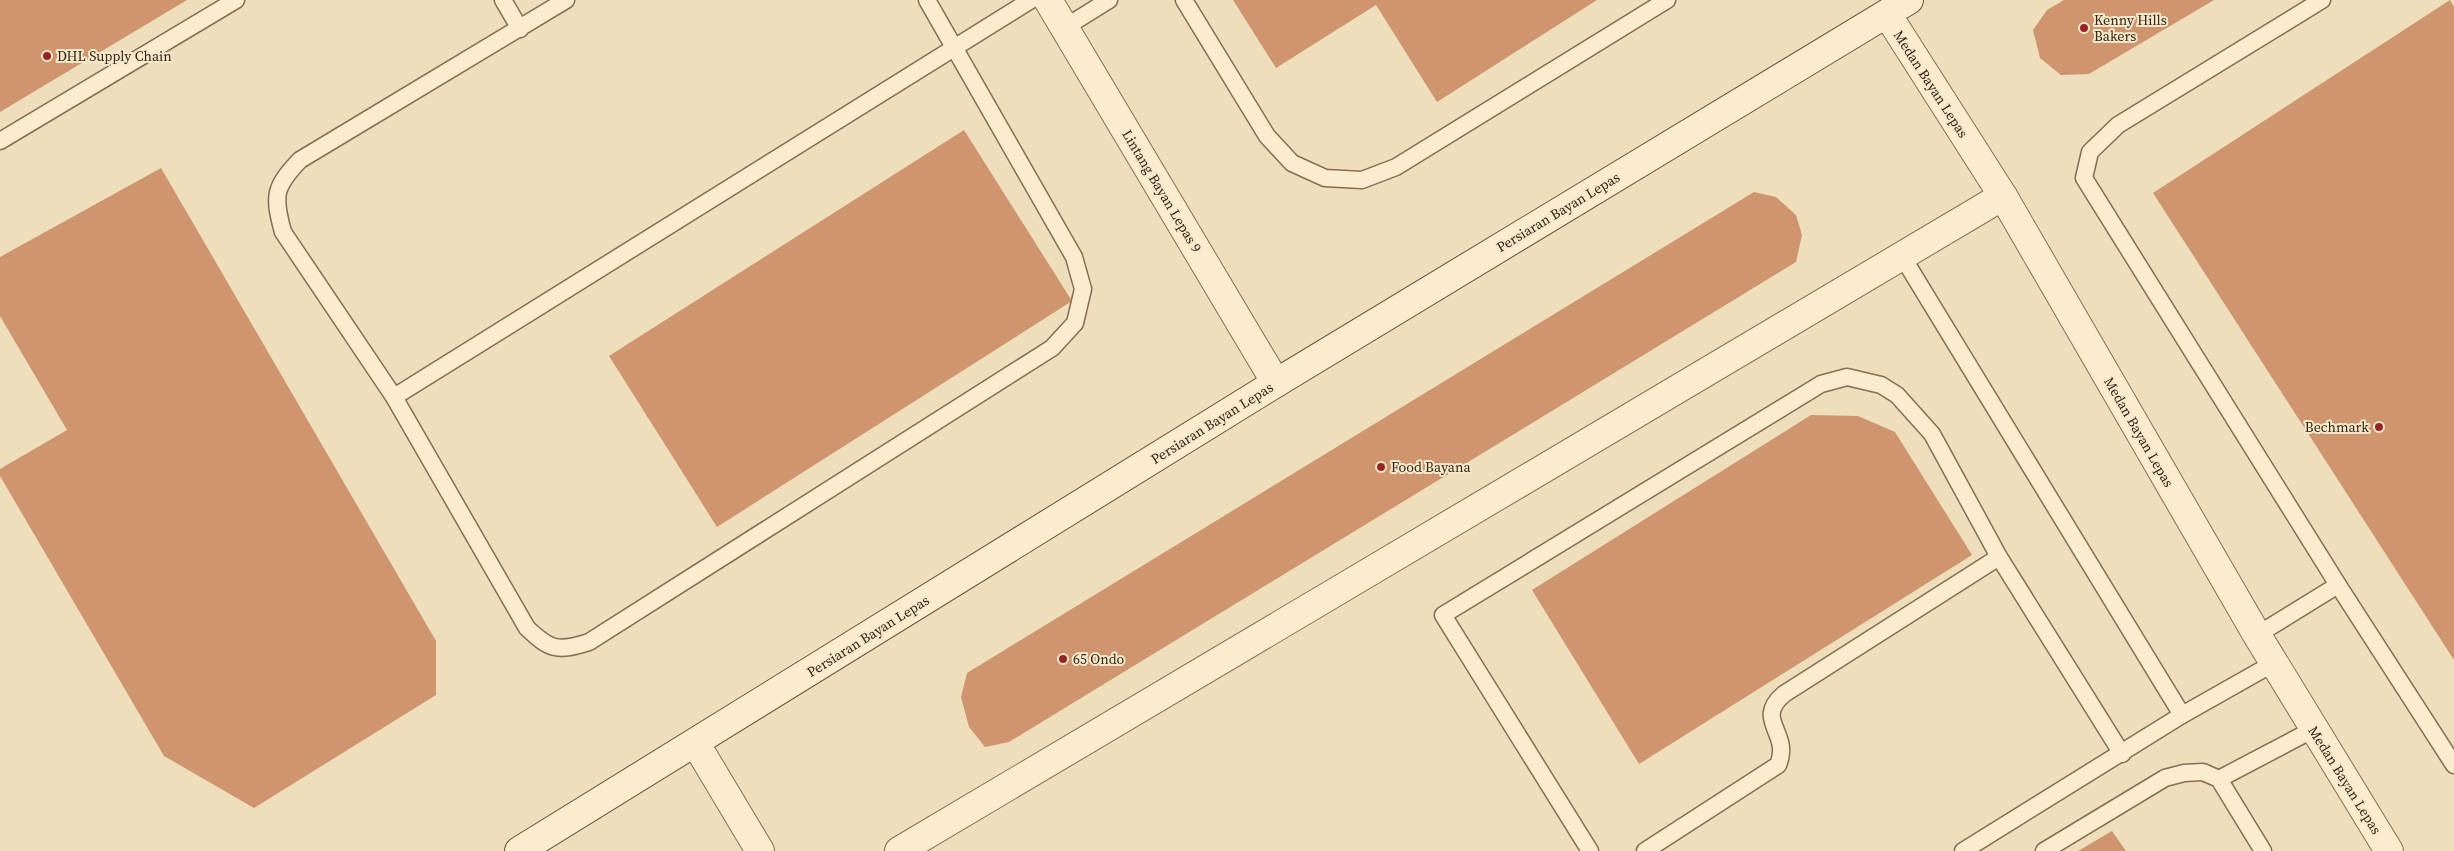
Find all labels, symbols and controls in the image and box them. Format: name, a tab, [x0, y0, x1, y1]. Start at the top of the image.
place label: Kenny Hills Bakers	[2094, 10, 2167, 46]
marker: Kenny Hills Bakers	[2078, 22, 2090, 34]
street label: Medan Bayan Lepas	[1889, 26, 1973, 142]
place label: DHL Supply Chain	[57, 46, 172, 66]
marker: DHL Supply Chain	[41, 50, 53, 62]
street label: Lintang Bayan Lepas 9	[1117, 126, 1207, 256]
street label: Persiaran Bayan Lepas	[1492, 167, 1624, 257]
street label: Medan Bayan Lepas	[2099, 373, 2179, 491]
street label: Persiaran Bayan Lepas	[1147, 377, 1277, 469]
place label: Bechmark	[2305, 417, 2369, 437]
marker: Bechmark	[2373, 421, 2385, 433]
place label: Food Bayana	[1391, 457, 1471, 477]
marker: Food Bayana	[1375, 461, 1387, 473]
street label: Persiaran Bayan Lepas	[803, 590, 933, 682]
place label: 65 Ondo	[1073, 649, 1125, 669]
marker: 65 Ondo	[1057, 653, 1069, 665]
street label: Medan Bayan Lepas	[2304, 722, 2386, 838]

